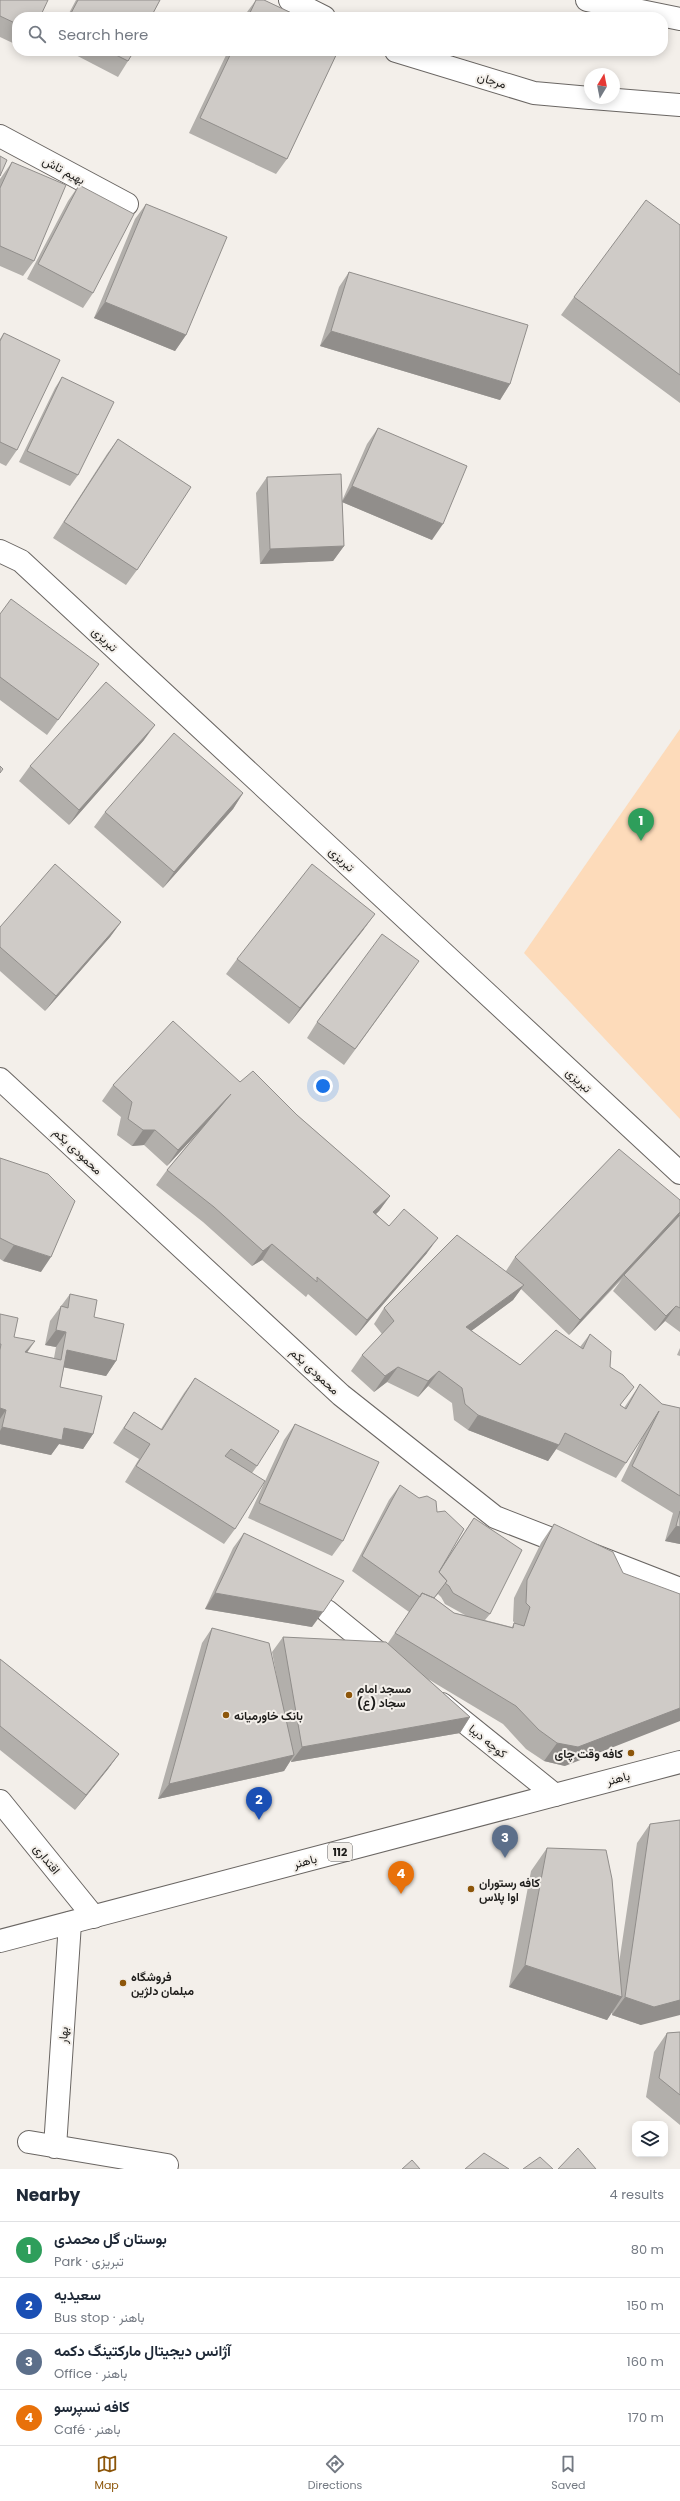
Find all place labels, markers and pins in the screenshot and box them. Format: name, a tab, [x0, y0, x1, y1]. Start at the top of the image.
pin: 1	[628, 808, 654, 841]
place label: مسجد امام سجاد (ع)	[357, 1680, 412, 1711]
marker: مسجد امام سجاد (ع)	[344, 1690, 354, 1700]
place label: بانک خاورمیانه	[234, 1707, 303, 1724]
marker: بانک خاورمیانه	[221, 1710, 231, 1720]
place label: کافه وقت چای	[555, 1745, 624, 1762]
marker: کافه وقت چای	[626, 1748, 636, 1758]
pin: 2	[246, 1787, 272, 1820]
pin: 3	[492, 1825, 518, 1858]
pin: 4	[388, 1861, 414, 1894]
place label: کافه رستوران اوا پلاس	[479, 1874, 541, 1905]
marker: کافه رستوران اوا پلاس	[466, 1884, 476, 1894]
place label: فروشگاه مبلمان دلژین	[131, 1968, 194, 1999]
marker: فروشگاه مبلمان دلژین	[118, 1978, 128, 1988]

